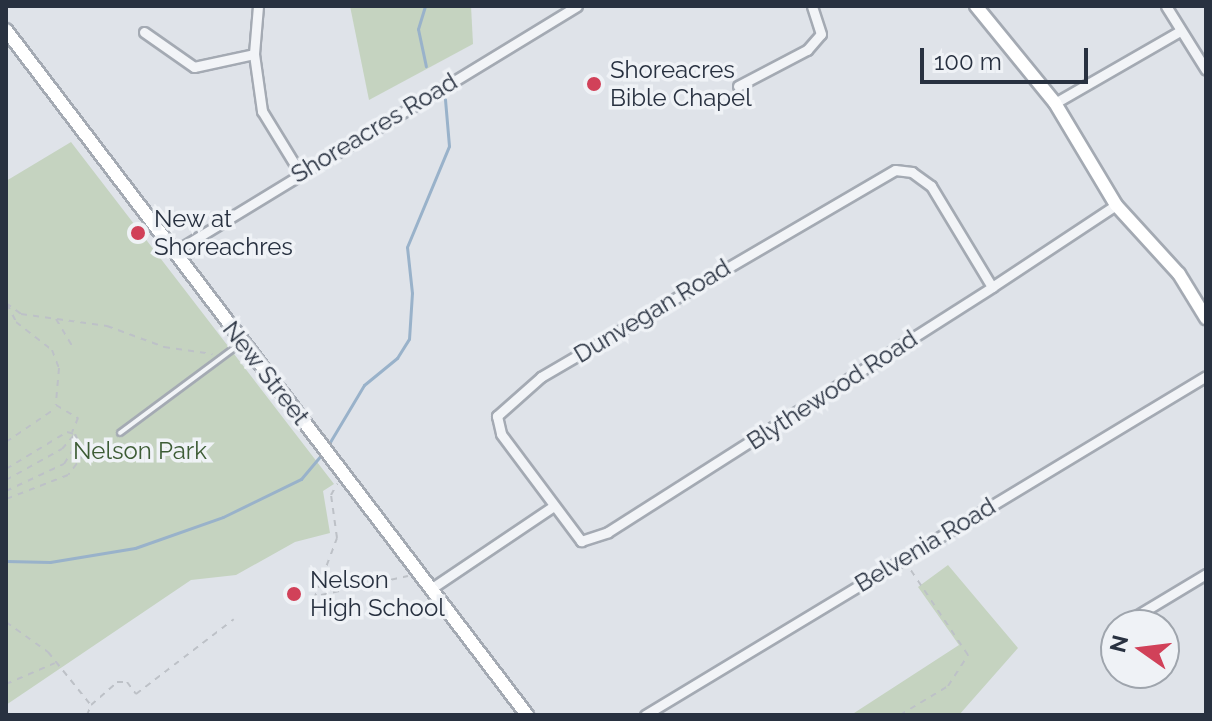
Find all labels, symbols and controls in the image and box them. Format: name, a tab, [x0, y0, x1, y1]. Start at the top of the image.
scale bar	[924, 32, 1092, 82]
text: 100 m	[934, 47, 1002, 76]
place label: Shoreacres Bible Chapel	[610, 56, 752, 112]
street label: Shoreacres Road	[286, 67, 462, 189]
marker: Shoreacres Bible Chapel	[585, 75, 603, 93]
place label: New at Shoreachres	[154, 205, 293, 261]
marker: New at Shoreachres	[129, 224, 147, 242]
street label: Dunvegan Road	[569, 253, 735, 369]
street label: New Street	[216, 315, 316, 431]
street label: Blythewood Road	[741, 324, 923, 456]
park label: Nelson Park	[73, 437, 207, 465]
street label: Belvenia Road	[850, 492, 1000, 598]
place label: Nelson High School	[310, 566, 445, 622]
marker: Nelson High School	[285, 585, 303, 603]
north arrow	[1100, 609, 1180, 689]
text: N	[1104, 632, 1133, 655]

